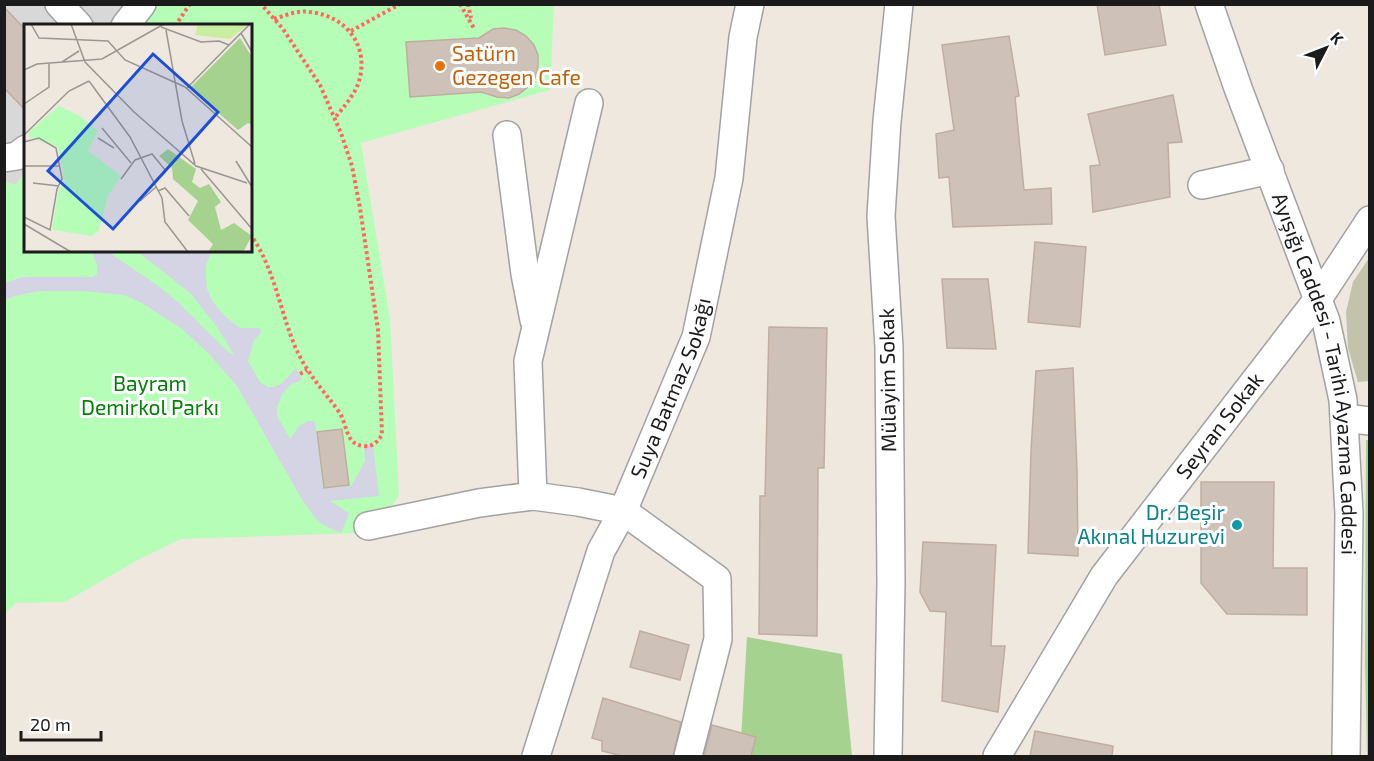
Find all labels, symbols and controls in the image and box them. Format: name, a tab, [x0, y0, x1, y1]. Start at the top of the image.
north arrow	[1296, 18, 1356, 78]
inset map	[24, 24, 252, 252]
text: K	[1327, 27, 1349, 48]
place label: Satürn Gezegen Cafe	[452, 40, 581, 89]
marker: Satürn Gezegen Cafe	[433, 59, 447, 73]
street label: Ayışığı Caddesi - Tarihi Ayazma Caddesi	[1268, 189, 1363, 555]
street label: Suya Batmaz Sokağı	[624, 295, 715, 482]
street label: Mülayim Sokak	[873, 307, 900, 452]
street label: Seyran Sokak	[1170, 367, 1268, 483]
park label: Bayram Demirkol Parkı	[81, 370, 219, 419]
place label: Dr. Beşir Akınal Huzurevi	[1078, 499, 1226, 548]
marker: Dr. Beşir Akınal Huzurevi	[1230, 518, 1244, 532]
scale bar	[21, 704, 100, 742]
text: 20 m	[30, 713, 71, 735]

